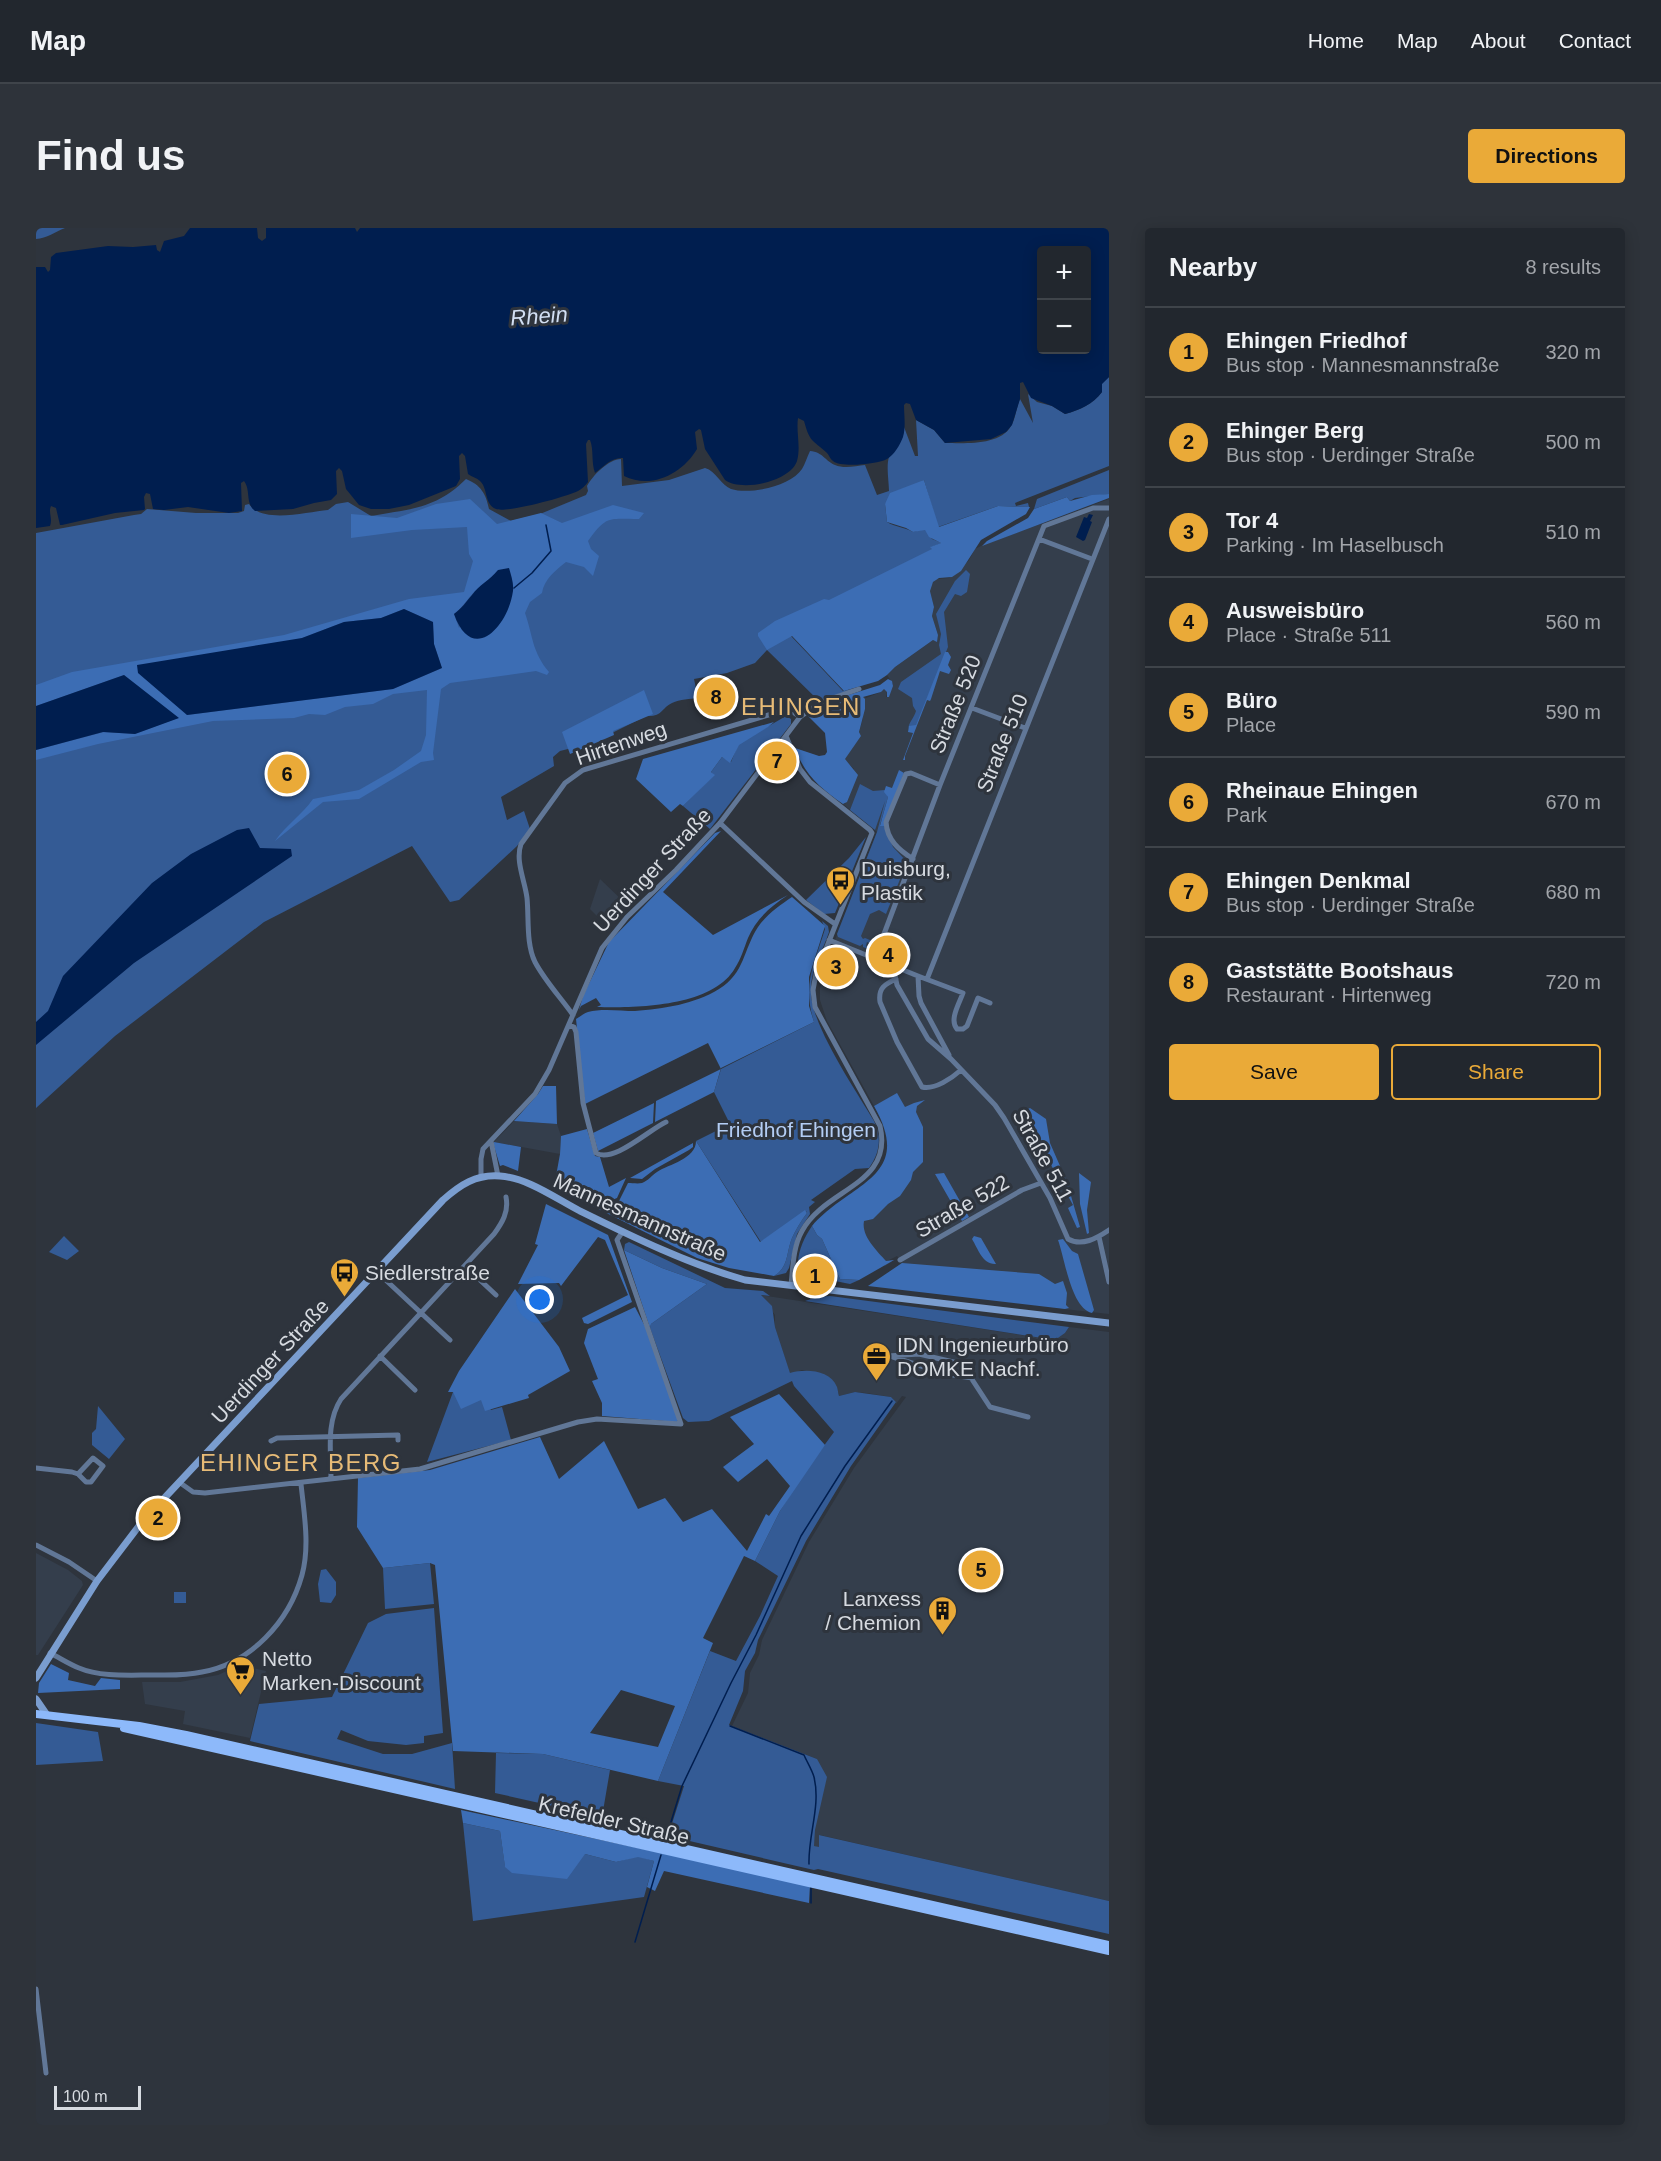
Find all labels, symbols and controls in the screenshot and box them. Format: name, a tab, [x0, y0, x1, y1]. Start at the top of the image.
text: Map	[30, 25, 86, 56]
text: Home	[1308, 29, 1364, 52]
text: Map	[1397, 29, 1438, 52]
text: About	[1471, 29, 1526, 52]
text: Contact	[1559, 29, 1631, 52]
button: Directions	[1468, 129, 1625, 183]
text: Find us	[36, 132, 185, 179]
map controls	[1037, 246, 1091, 354]
button: +	[1037, 246, 1091, 300]
text: Nearby	[1169, 252, 1257, 282]
text: 8 results	[1525, 256, 1601, 278]
button: −	[1037, 300, 1091, 354]
water label: Rhein	[509, 302, 569, 330]
text: Ehingen Friedhof	[1226, 328, 1407, 353]
text: 1	[1183, 341, 1194, 363]
text: 320 m	[1545, 341, 1601, 363]
text: Bus stop · Mannesmannstraße	[1226, 354, 1499, 376]
text: Ehinger Berg	[1226, 418, 1364, 443]
text: 2	[1183, 431, 1194, 453]
text: 500 m	[1545, 431, 1601, 453]
text: Bus stop · Uerdinger Straße	[1226, 444, 1475, 466]
text: Tor 4	[1226, 508, 1278, 533]
text: 3	[1183, 521, 1194, 543]
text: 510 m	[1545, 521, 1601, 543]
text: Parking · Im Haselbusch	[1226, 534, 1444, 556]
text: Ausweisbüro	[1226, 598, 1364, 623]
text: 4	[1183, 611, 1194, 633]
text: 560 m	[1545, 611, 1601, 633]
text: Place · Straße 511	[1226, 624, 1391, 646]
street label: Straße 520	[925, 652, 985, 756]
pin: 8	[696, 674, 736, 720]
text: Büro	[1226, 688, 1277, 713]
street label: Straße 510	[972, 691, 1032, 795]
district label: EHINGEN	[741, 693, 861, 720]
text: 5	[1183, 701, 1194, 723]
text: 590 m	[1545, 701, 1601, 723]
text: Place	[1226, 714, 1276, 736]
street label: Hirtenweg	[573, 717, 669, 769]
pin: 7	[758, 738, 796, 784]
pin: 6	[268, 752, 306, 796]
text: Rheinaue Ehingen	[1226, 778, 1418, 803]
text: 6	[1183, 791, 1194, 813]
text: 670 m	[1545, 791, 1601, 813]
street label: Uerdinger Straße	[589, 803, 715, 937]
text: Park	[1226, 804, 1267, 826]
place label: Duisburg, Plastik	[861, 857, 951, 904]
bus stop icon: Duisburg, Plastik	[824, 864, 856, 906]
text: Ehingen Denkmal	[1226, 868, 1411, 893]
text: 7	[1183, 881, 1194, 903]
text: 680 m	[1545, 881, 1601, 903]
text: Bus stop · Uerdinger Straße	[1226, 894, 1475, 916]
pin: 4	[868, 932, 908, 978]
pin: 3	[816, 944, 856, 990]
text: Gaststätte Bootshaus	[1226, 958, 1453, 983]
text: 8	[1183, 971, 1194, 993]
text: 720 m	[1545, 971, 1601, 993]
text: Restaurant · Hirtenweg	[1226, 984, 1432, 1006]
button: Save	[1169, 1044, 1379, 1100]
button: Share	[1391, 1044, 1601, 1100]
street label: Straße 511	[1008, 1105, 1078, 1205]
park label: Friedhof Ehingen	[716, 1118, 876, 1141]
street label: Mannesmannstraße	[550, 1169, 730, 1265]
street label: Straße 522	[911, 1170, 1013, 1242]
pin: 1	[796, 1254, 834, 1298]
bus stop icon: Siedlerstraße	[328, 1256, 360, 1298]
place label: Siedlerstraße	[365, 1261, 490, 1284]
your location	[525, 1285, 554, 1314]
street label: Uerdinger Straße	[207, 1294, 333, 1428]
place label: IDN Ingenieurbüro DOMKE Nachf.	[897, 1333, 1069, 1380]
office icon: IDN Ingenieurbüro DOMKE Nachf.	[860, 1340, 892, 1382]
district label: EHINGER BERG	[200, 1449, 402, 1476]
pin: 2	[138, 1496, 178, 1540]
pin: 5	[962, 1548, 1000, 1592]
place label: Lanxess / Chemion	[825, 1587, 921, 1634]
building icon: Lanxess / Chemion	[926, 1594, 958, 1636]
place label: Netto Marken-Discount	[262, 1647, 421, 1694]
supermarket icon: Netto Marken-Discount	[225, 1654, 257, 1696]
street label: Krefelder Straße	[536, 1791, 692, 1849]
scale bar	[54, 2083, 141, 2110]
text: 100 m	[63, 2088, 107, 2105]

